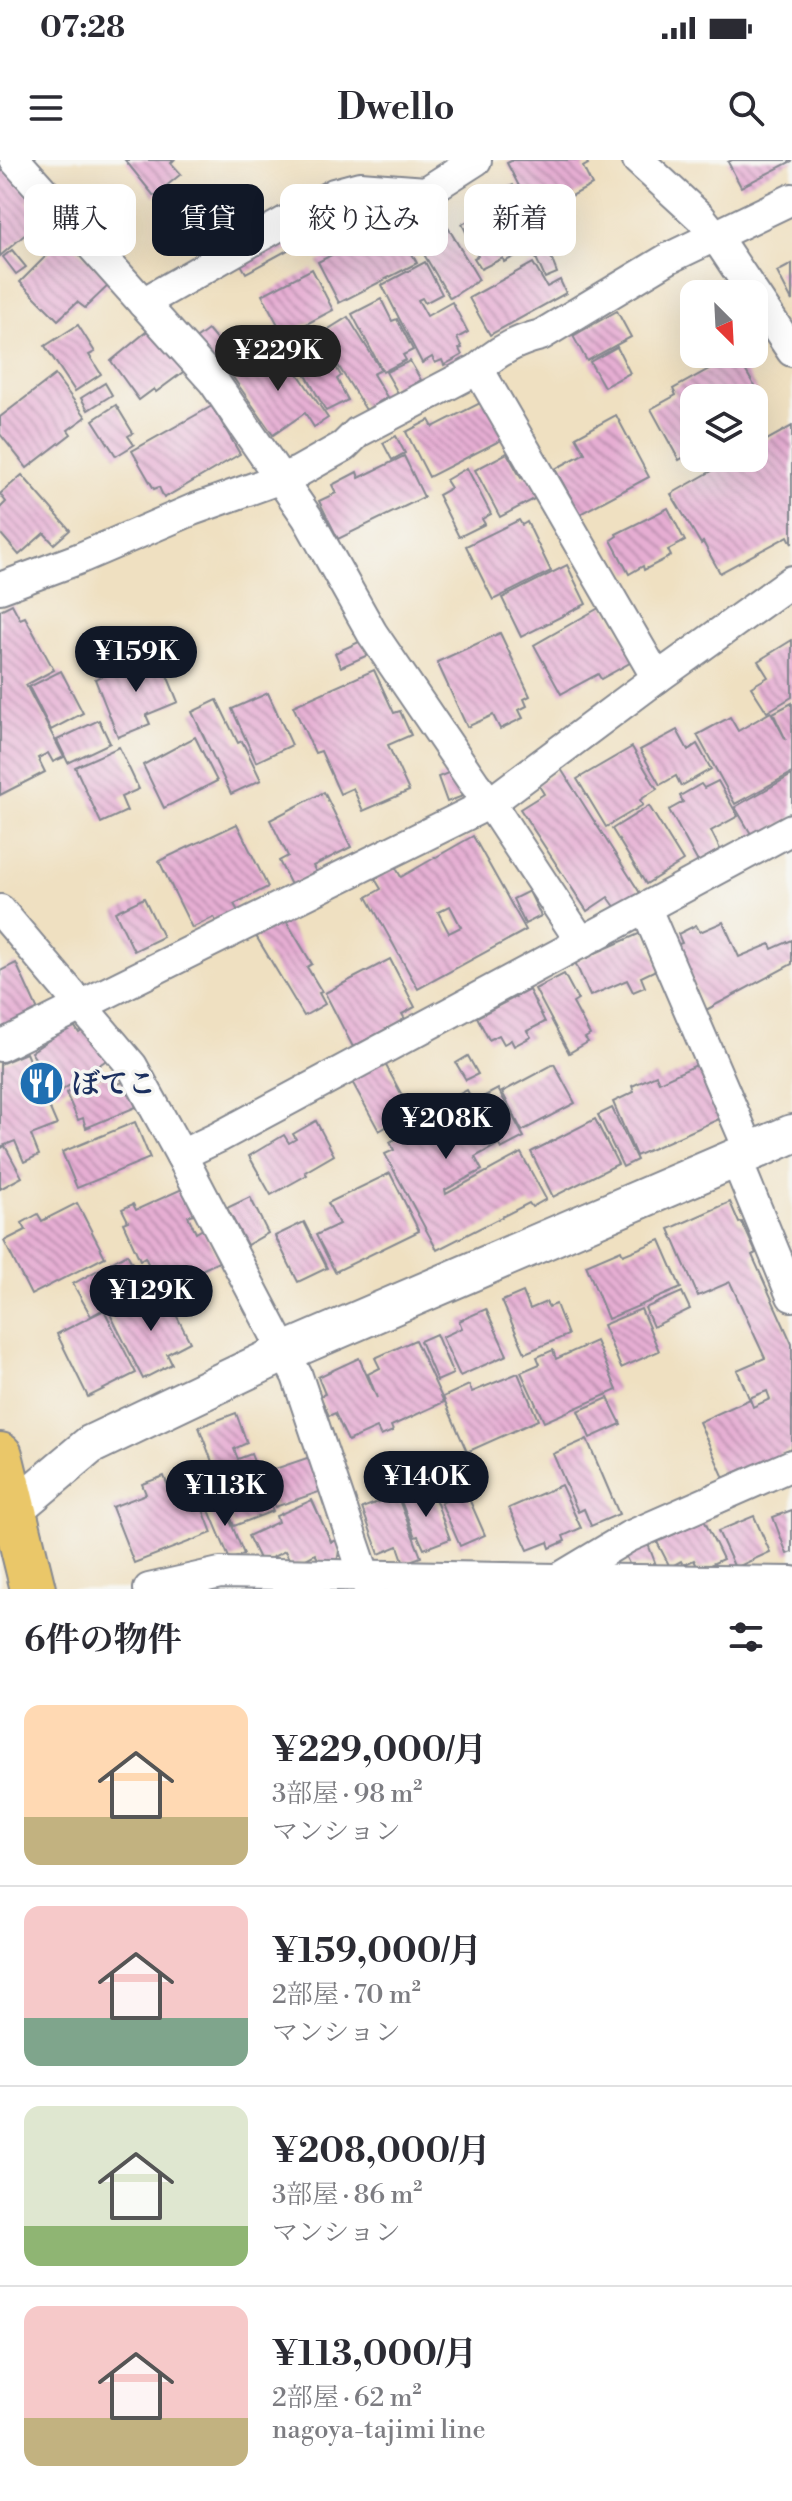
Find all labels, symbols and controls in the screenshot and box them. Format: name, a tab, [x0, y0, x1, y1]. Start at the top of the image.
text: 07:28	[40, 9, 125, 47]
icon: menu	[24, 86, 68, 130]
text: Dwello	[337, 86, 455, 131]
icon: search	[724, 86, 768, 130]
chip: 購入	[24, 184, 136, 256]
chip: 賃貸	[152, 184, 264, 256]
chip: 絞り込み	[280, 184, 448, 256]
chip: 新着	[464, 184, 576, 256]
north arrow	[680, 280, 768, 368]
map controls	[680, 280, 768, 472]
pin: ¥229K	[222, 325, 334, 393]
text: ¥229K	[233, 335, 323, 367]
button: layers	[680, 384, 768, 472]
pin: ¥159K	[80, 626, 192, 694]
text: ¥159K	[93, 636, 179, 668]
restaurant icon: ぼてこ	[17, 1059, 65, 1107]
place label: ぼてこ	[72, 1067, 156, 1102]
pin: ¥208K	[390, 1093, 502, 1161]
text: ¥208K	[400, 1103, 492, 1135]
pin: ¥129K	[95, 1265, 207, 1333]
text: ¥129K	[108, 1275, 194, 1307]
pin: ¥140K	[370, 1451, 482, 1519]
pin: ¥113K	[169, 1460, 281, 1528]
text: ¥140K	[382, 1461, 470, 1493]
text: ¥113K	[184, 1470, 266, 1502]
icon: filters	[724, 1615, 768, 1659]
text: 6件の物件	[24, 1620, 181, 1662]
text: ¥229,000/月	[272, 1730, 487, 1772]
icon: home	[88, 1737, 184, 1833]
text: 3部屋 · 98 m²	[272, 1778, 422, 1810]
text: マンション	[272, 1816, 401, 1848]
text: ¥159,000/月	[272, 1931, 482, 1973]
icon: home	[88, 1938, 184, 2034]
text: 2部屋 · 70 m²	[272, 1979, 421, 2011]
text: マンション	[272, 2017, 401, 2049]
text: ¥208,000/月	[272, 2131, 491, 2173]
icon: home	[88, 2138, 184, 2234]
text: 3部屋 · 86 m²	[272, 2179, 422, 2211]
text: マンション	[272, 2217, 401, 2249]
text: ¥113,000/月	[272, 2334, 477, 2376]
icon: home	[88, 2338, 184, 2434]
text: 2部屋 · 62 m²	[272, 2382, 422, 2414]
text: nagoya-tajimi line	[272, 2414, 486, 2446]

